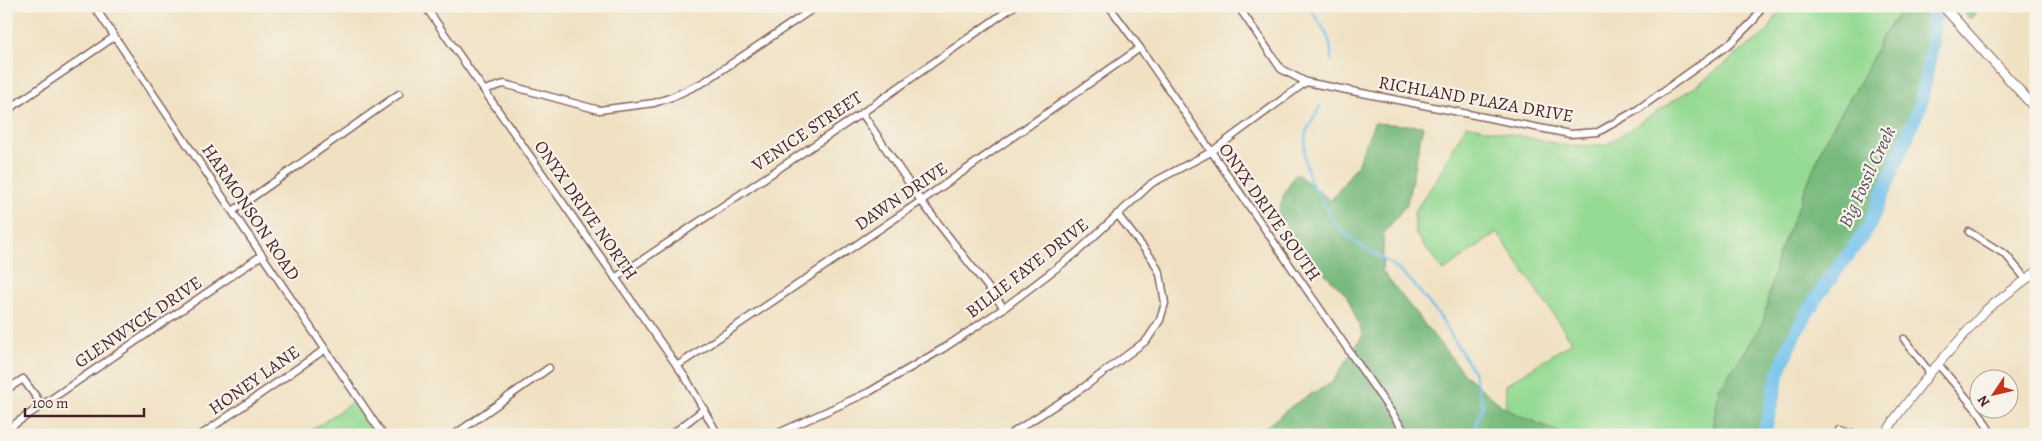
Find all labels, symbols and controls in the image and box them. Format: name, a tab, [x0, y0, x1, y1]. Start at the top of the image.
street label: RICHLAND PLAZA DRIVE	[1377, 70, 1575, 128]
street label: VENICE STREET	[746, 85, 867, 177]
water label: Big Fossil Creek	[1832, 122, 1902, 232]
street label: ONYX DRIVE NORTH	[529, 135, 643, 285]
street label: ONYX DRIVE SOUTH	[1213, 138, 1327, 286]
street label: HARMONSON ROAD	[196, 139, 306, 285]
street label: DAWN DRIVE	[850, 156, 952, 236]
street label: BILLIE FAYE DRIVE	[961, 212, 1093, 324]
street label: GLENWYCK DRIVE	[70, 270, 206, 374]
street label: HONEY LANE	[204, 340, 304, 420]
north arrow	[1970, 368, 2020, 418]
scale bar	[25, 386, 144, 418]
text: N	[1973, 392, 1994, 411]
text: 100 m	[32, 393, 69, 413]

